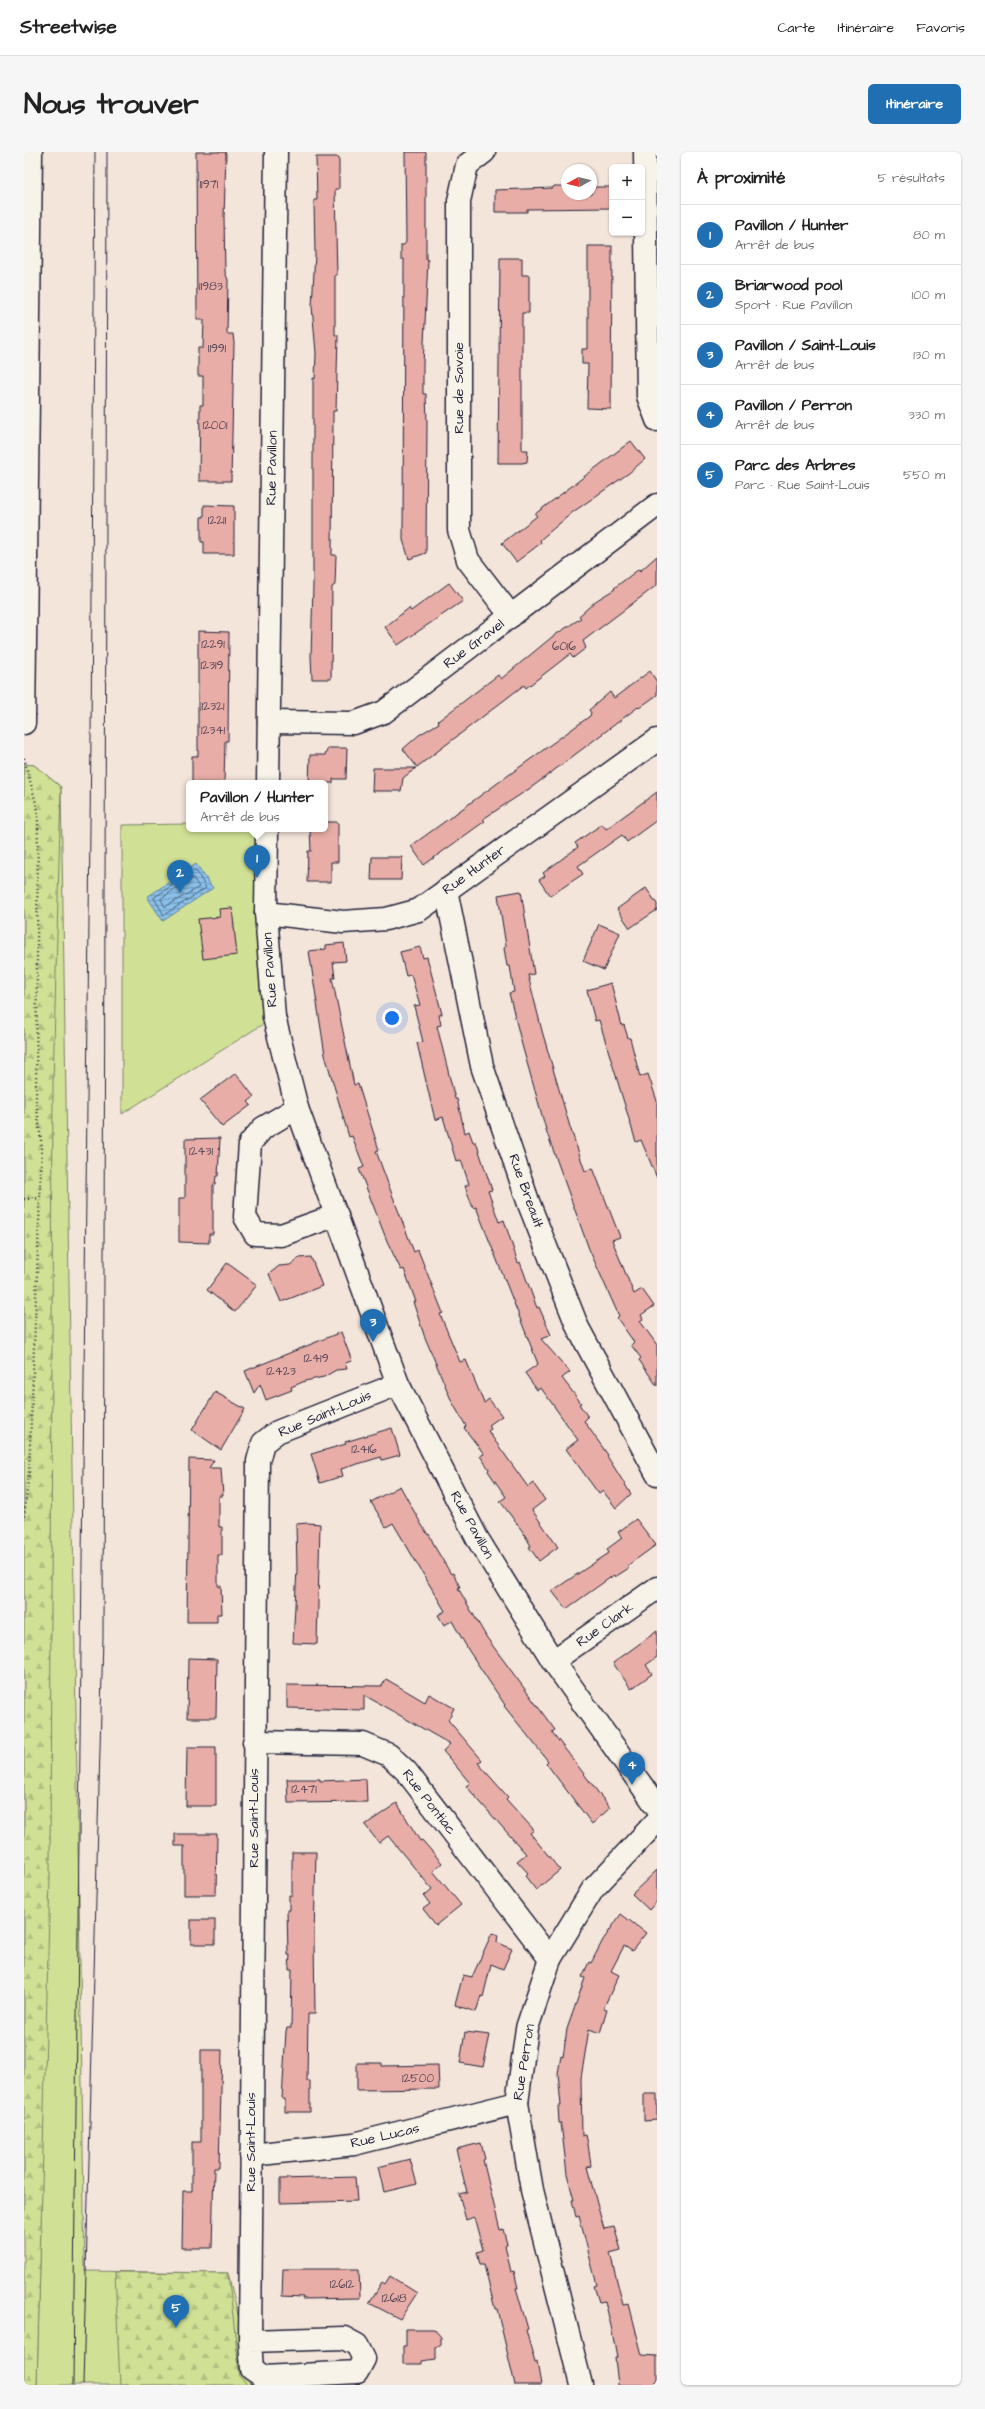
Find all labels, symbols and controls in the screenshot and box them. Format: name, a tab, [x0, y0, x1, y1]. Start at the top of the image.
text: Streetwise	[20, 14, 117, 41]
text: Carte	[777, 18, 815, 38]
text: Itinéraire	[837, 18, 894, 38]
text: Favoris	[916, 18, 965, 38]
button: Itinéraire	[868, 84, 961, 124]
text: Nous trouver	[24, 85, 199, 124]
north arrow	[561, 164, 597, 200]
map controls	[609, 164, 645, 236]
button: +	[609, 164, 645, 200]
text: À proximité	[697, 166, 786, 190]
text: 5 résultats	[878, 169, 945, 187]
house number: 11971	[200, 176, 219, 193]
button: −	[609, 200, 645, 236]
text: Pavillon / Hunter	[735, 215, 848, 236]
text: 1	[709, 226, 711, 244]
text: 80 m	[913, 226, 945, 244]
text: Arrêt de bus	[735, 236, 815, 254]
text: Briarwood pool	[735, 275, 842, 296]
house number: 11983	[199, 278, 223, 295]
text: 2	[706, 286, 714, 304]
text: 100 m	[912, 286, 945, 304]
text: Sport · Rue Pavillon	[735, 296, 852, 314]
text: Pavillon / Saint-Louis	[735, 335, 876, 356]
house number: 11991	[208, 340, 227, 357]
street label: Rue de Savoie	[449, 342, 469, 434]
text: 3	[707, 346, 713, 364]
text: 130 m	[913, 346, 945, 364]
text: Arrêt de bus	[735, 356, 815, 374]
text: Pavillon / Perron	[735, 395, 852, 416]
text: 4	[706, 406, 714, 424]
text: 330 m	[908, 406, 945, 424]
text: Arrêt de bus	[735, 416, 815, 434]
house number: 12001	[202, 417, 228, 434]
street label: Rue Pavillon	[261, 430, 283, 506]
text: Parc des Arbres	[735, 455, 856, 476]
text: 5	[705, 466, 715, 484]
text: 550 m	[903, 466, 945, 484]
text: Parc · Rue Saint-Louis	[735, 476, 870, 494]
house number: 12211	[208, 512, 227, 529]
street label: Rue Gravel	[439, 614, 509, 674]
house number: 12291	[201, 636, 225, 653]
house number: 6016	[552, 638, 577, 655]
house number: 12319	[201, 657, 224, 674]
house number: 12321	[202, 698, 225, 715]
house number: 12341	[201, 722, 226, 739]
popup	[186, 780, 328, 832]
text: Pavillon / Hunter	[200, 787, 314, 808]
text: Arrêt de bus	[200, 808, 280, 826]
street label: Rue Hunter	[438, 840, 510, 900]
pin: 1	[244, 845, 270, 878]
pin: 2	[167, 860, 193, 893]
street label: Rue Pavillon	[257, 932, 283, 1008]
your location	[382, 1008, 402, 1028]
house number: 12431	[189, 1143, 214, 1160]
street label: Rue Breault	[503, 1151, 549, 1231]
pin: 3	[360, 1309, 386, 1342]
house number: 12419	[304, 1350, 329, 1367]
house number: 12423	[266, 1363, 296, 1380]
street label: Rue Saint-Louis	[275, 1385, 375, 1443]
house number: 12416	[351, 1441, 377, 1458]
street label: Rue Pavillon	[445, 1487, 499, 1563]
street label: Rue Clark	[572, 1598, 638, 1652]
pin: 4	[619, 1752, 645, 1785]
street label: Rue Pontiac	[397, 1765, 461, 1839]
street label: Rue Saint-Louis	[244, 1768, 264, 1868]
house number: 12471	[291, 1781, 317, 1798]
street label: Rue Perron	[508, 2022, 540, 2102]
house number: 12500	[402, 2070, 434, 2087]
street label: Rue Saint-Louis	[241, 2092, 261, 2192]
street label: Rue Lucas	[349, 2118, 421, 2154]
house number: 12612	[330, 2276, 354, 2293]
house number: 12618	[381, 2290, 407, 2307]
pin: 5	[163, 2295, 189, 2328]

